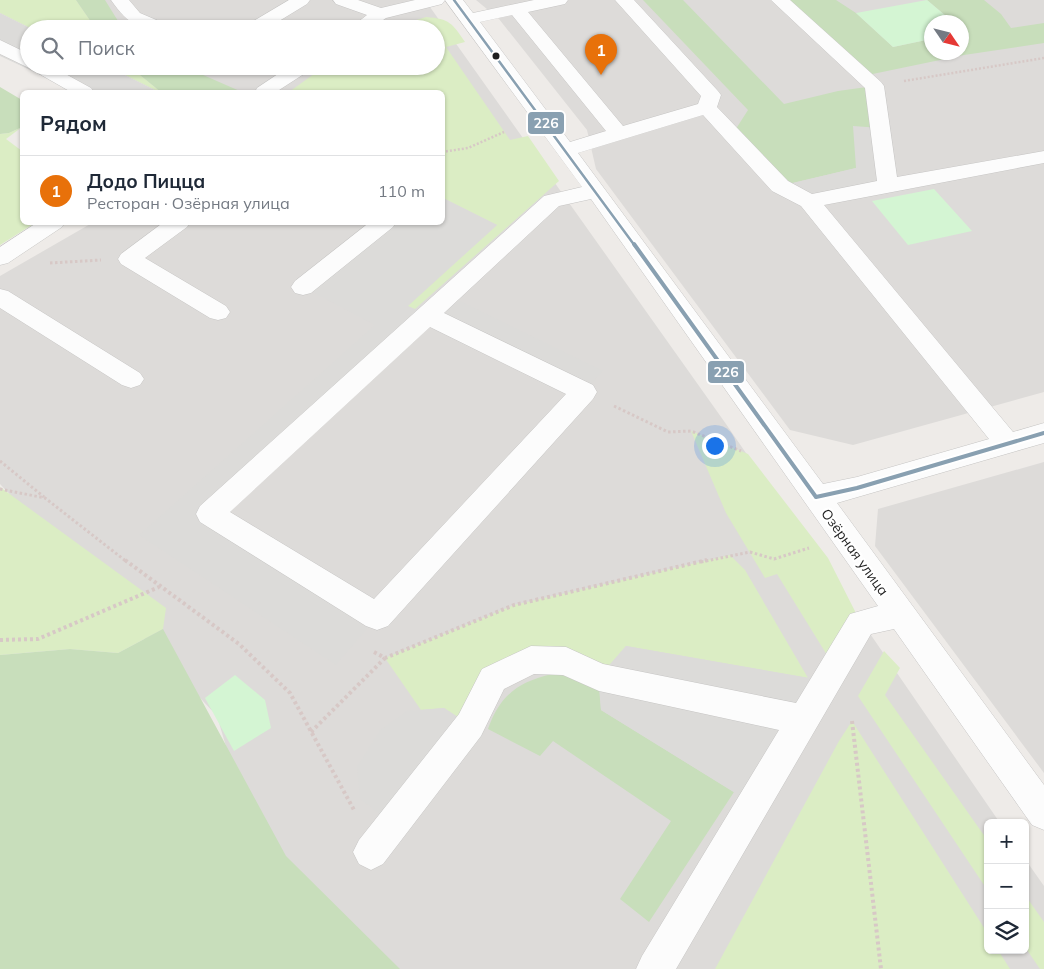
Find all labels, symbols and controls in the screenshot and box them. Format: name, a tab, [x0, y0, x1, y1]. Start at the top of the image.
north arrow	[924, 15, 969, 60]
search box	[20, 20, 445, 75]
icon: search	[38, 34, 66, 62]
pin: 1	[585, 34, 617, 75]
text: Поиск	[78, 36, 135, 60]
unlabelled marker	[491, 51, 501, 61]
text: Рядом	[40, 110, 107, 136]
line badge: 226	[527, 111, 565, 135]
text: 226	[533, 114, 559, 132]
text: Додо Пицца	[87, 169, 205, 193]
text: 1	[51, 181, 61, 201]
text: 110 m	[378, 181, 425, 201]
text: Ресторан · Озёрная улица	[87, 193, 290, 213]
line badge: 226	[707, 360, 745, 384]
text: 226	[713, 363, 739, 381]
your location	[702, 433, 728, 459]
street label: Озёрная улица	[817, 505, 893, 599]
map controls	[984, 819, 1029, 954]
button: +	[984, 819, 1029, 864]
button: −	[984, 864, 1029, 909]
button: layers	[984, 909, 1029, 954]

